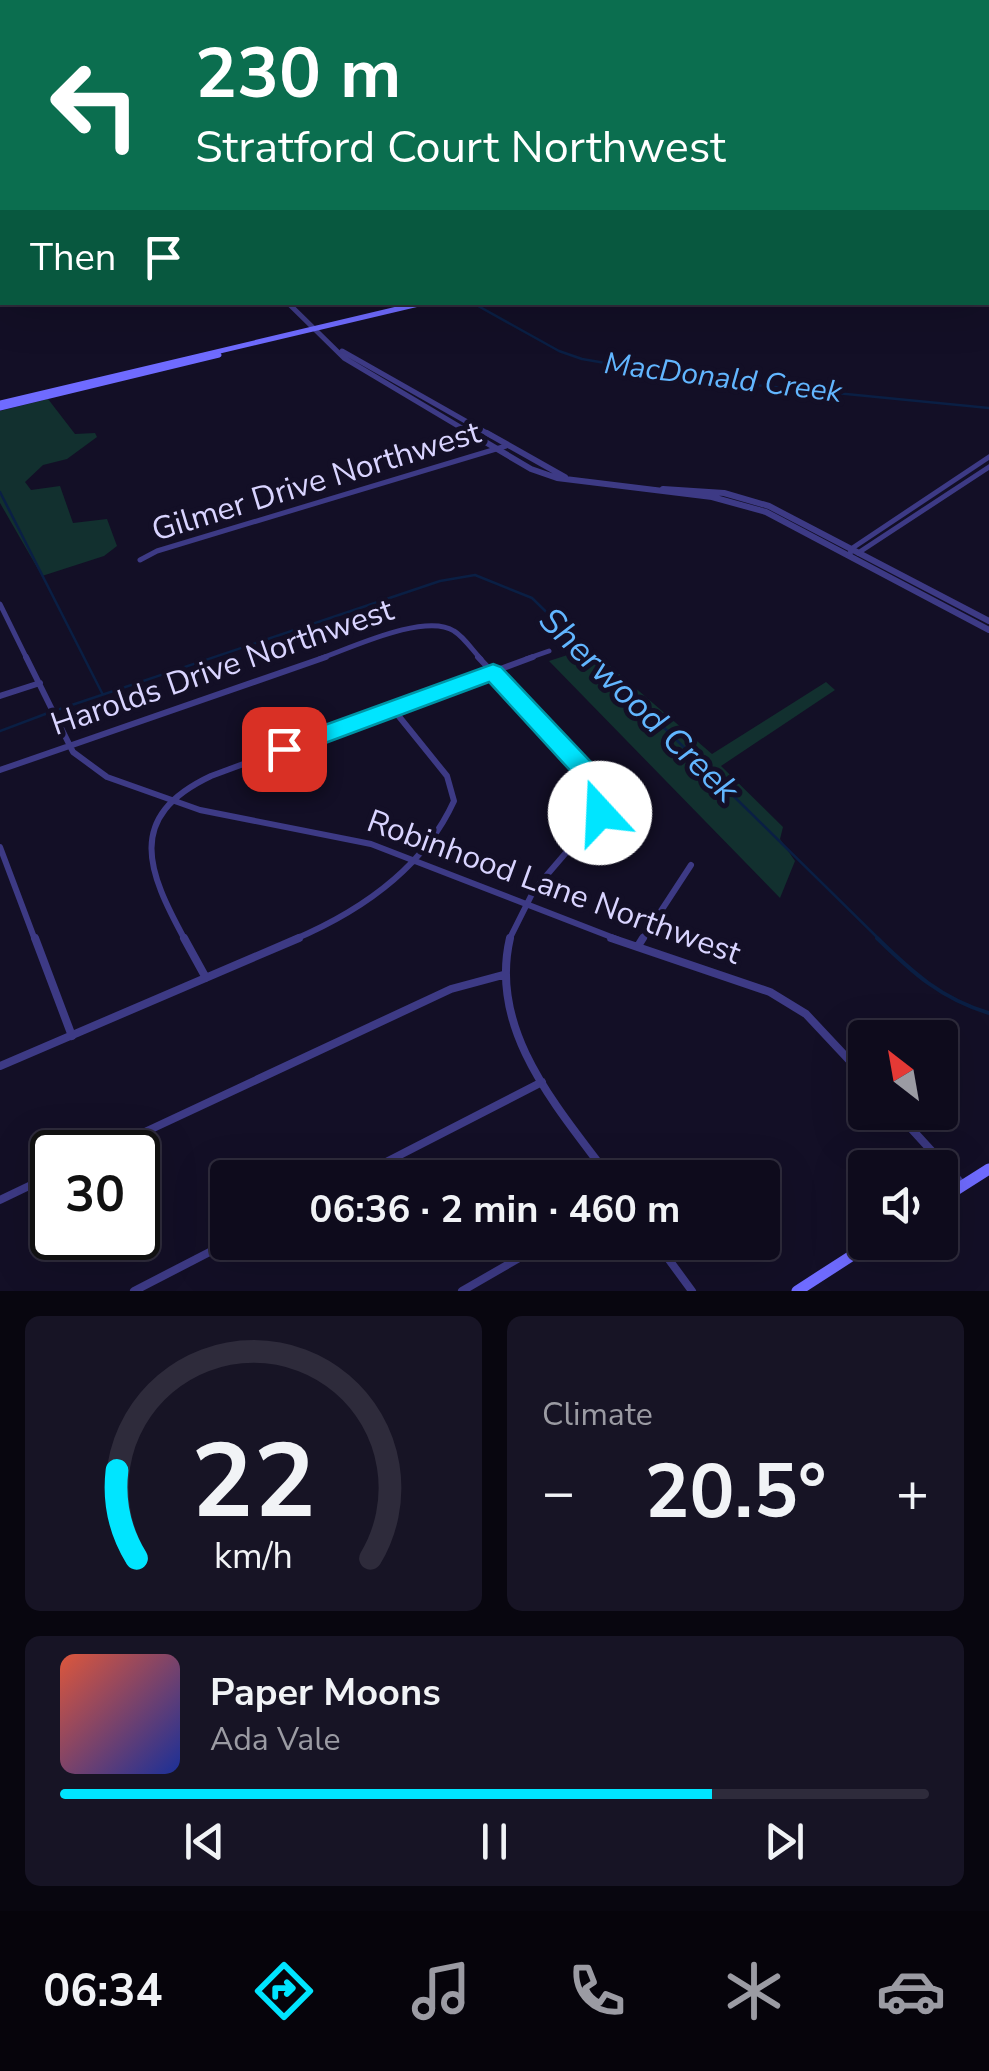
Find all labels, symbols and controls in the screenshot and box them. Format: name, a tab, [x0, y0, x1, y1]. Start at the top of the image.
text: 230 m	[195, 26, 401, 122]
icon: left	[30, 40, 160, 170]
text: Stratford Court Northwest	[195, 117, 726, 178]
icon: arrive	[136, 230, 191, 285]
text: Then	[30, 232, 116, 283]
water label: MacDonald Creek	[602, 343, 845, 413]
street label: Gilmer Drive Northwest	[146, 410, 486, 551]
street label: Harolds Drive Northwest	[45, 588, 400, 746]
water label: Sherwood Creek	[529, 597, 751, 814]
pin	[242, 707, 327, 792]
icon: arrive	[257, 722, 312, 777]
position arrow	[548, 761, 652, 865]
street label: Robinhood Lane Northwest	[361, 799, 748, 975]
north arrow	[848, 1020, 958, 1130]
map controls	[848, 1020, 958, 1260]
speed limit sign: 30	[30, 1130, 160, 1260]
button: sound	[848, 1150, 958, 1260]
text: 06:36 · 2 min · 460 m	[310, 1184, 680, 1235]
text: Climate	[542, 1393, 653, 1436]
text: 22	[191, 1411, 316, 1553]
text: 20.5°	[644, 1441, 827, 1543]
text: −	[542, 1455, 575, 1530]
text: +	[896, 1455, 929, 1530]
text: km/h	[214, 1532, 293, 1581]
text: Paper Moons	[210, 1667, 441, 1718]
text: Ada Vale	[210, 1718, 341, 1761]
icon: previous	[177, 1814, 232, 1869]
icon: pause	[467, 1814, 522, 1869]
icon: next	[757, 1814, 812, 1869]
icon: directions	[249, 1956, 319, 2026]
icon: music	[406, 1956, 476, 2026]
icon: phone	[562, 1956, 632, 2026]
icon: climate	[719, 1956, 789, 2026]
icon: car	[876, 1956, 946, 2026]
text: 06:34	[43, 1961, 162, 2022]

